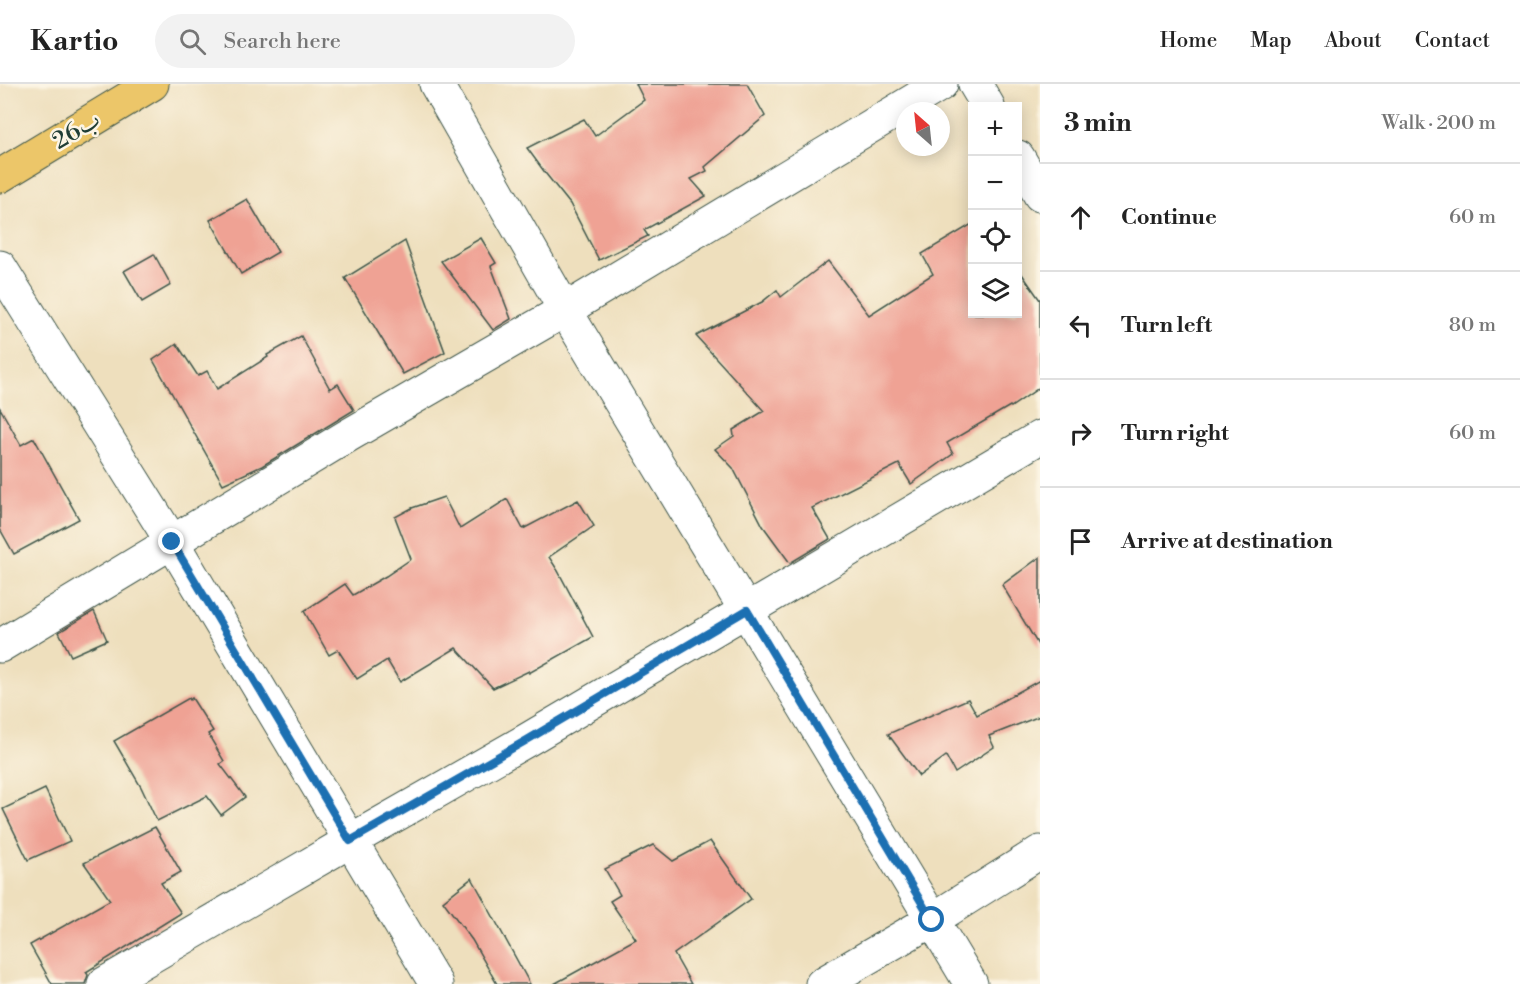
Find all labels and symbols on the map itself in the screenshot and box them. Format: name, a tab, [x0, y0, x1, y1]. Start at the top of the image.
north arrow	[896, 102, 950, 156]
street label: 26ب	[47, 105, 106, 157]
route end	[158, 528, 184, 554]
route start	[918, 906, 944, 932]

